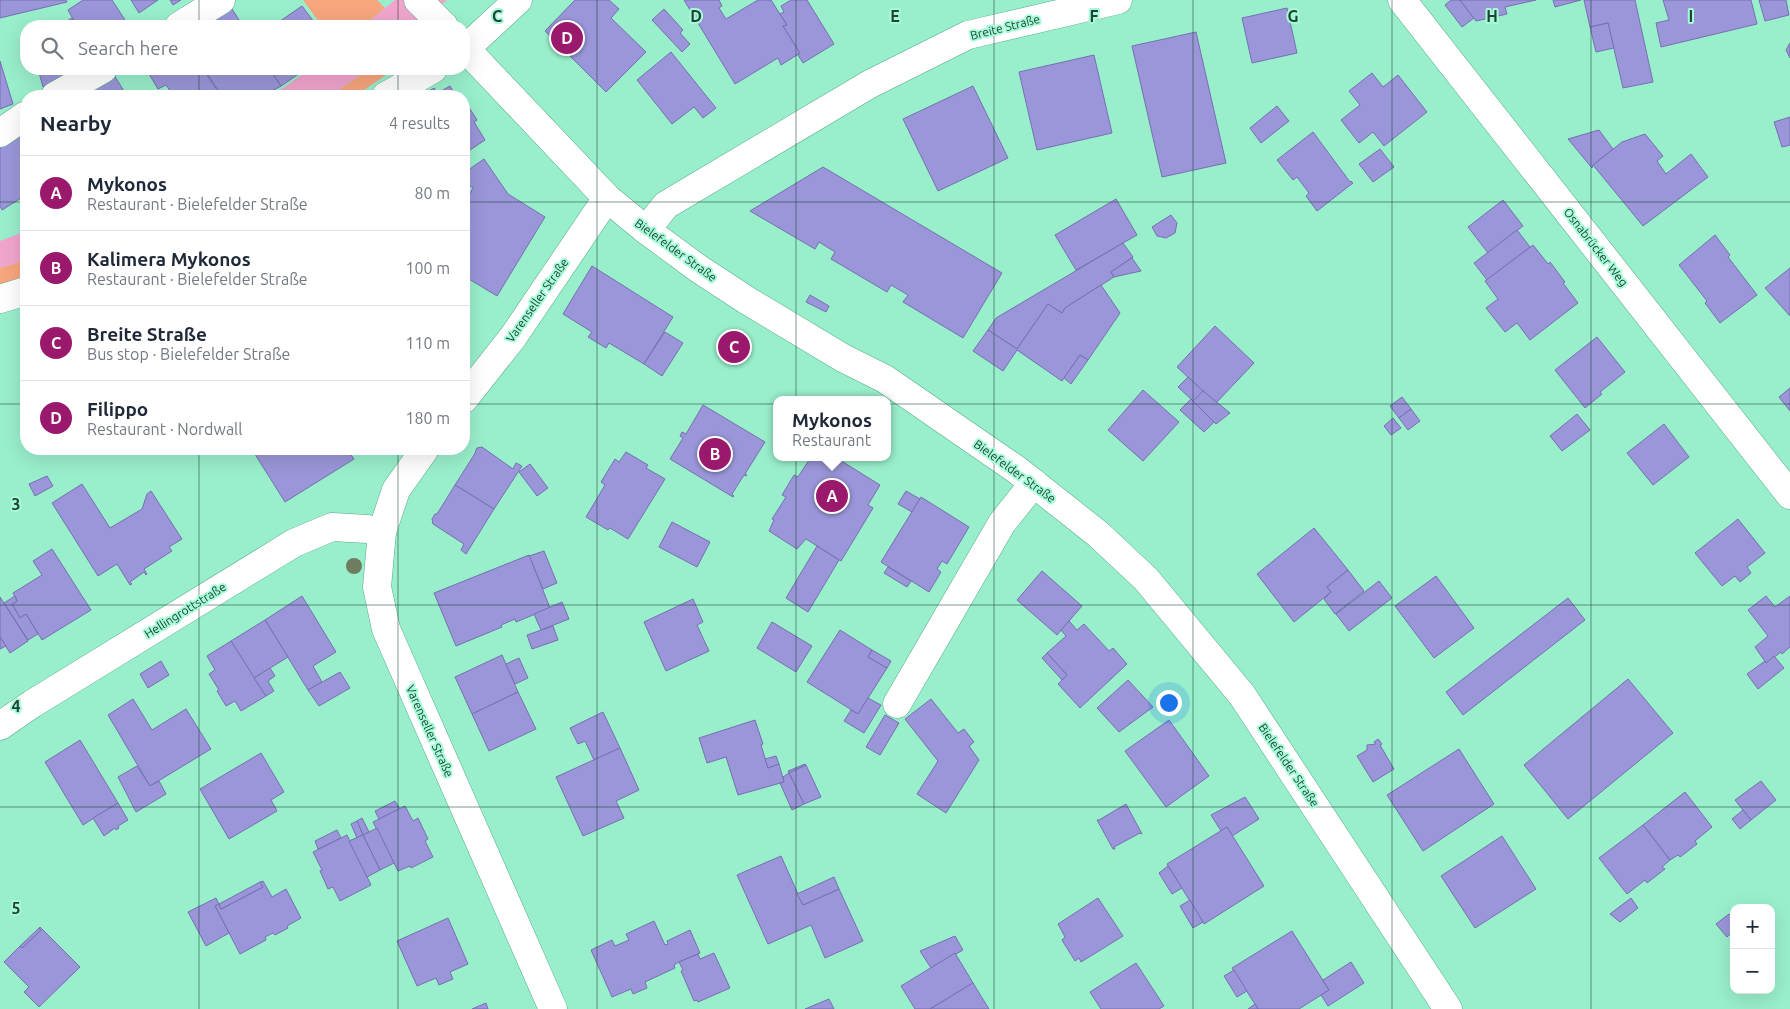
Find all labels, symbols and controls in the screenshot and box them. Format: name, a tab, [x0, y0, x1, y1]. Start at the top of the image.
text: C	[492, 7, 502, 25]
text: D	[690, 7, 702, 25]
text: E	[890, 7, 900, 25]
text: F	[1090, 7, 1099, 25]
text: G	[1287, 7, 1299, 25]
text: H	[1486, 7, 1498, 25]
text: I	[1689, 7, 1693, 25]
street label: Breite Straße	[969, 12, 1041, 42]
pin: D	[551, 19, 583, 57]
search box	[20, 20, 470, 75]
icon: search	[38, 34, 66, 62]
text: Search here	[78, 37, 178, 59]
text: Nearby	[40, 111, 111, 135]
text: 4 results	[389, 114, 450, 132]
text: Mykonos	[87, 173, 167, 195]
text: A	[50, 184, 62, 202]
text: 80 m	[414, 184, 450, 202]
text: Restaurant · Bielefelder Straße	[87, 195, 308, 213]
street label: Osnabrücker Weg	[1561, 205, 1631, 289]
street label: Bielefelder Straße	[633, 216, 719, 284]
text: Kalimera Mykonos	[87, 248, 251, 270]
street label: Varenseller Straße	[503, 256, 571, 344]
text: B	[51, 259, 61, 277]
text: 100 m	[405, 259, 450, 277]
text: Restaurant · Bielefelder Straße	[87, 270, 308, 288]
text: Breite Straße	[87, 323, 207, 345]
pin: C	[718, 328, 750, 366]
text: C	[51, 334, 61, 352]
text: 110 m	[405, 334, 450, 352]
text: Bus stop · Bielefelder Straße	[87, 345, 290, 363]
popup	[773, 396, 891, 461]
text: Filippo	[87, 398, 148, 420]
text: D	[50, 409, 62, 427]
text: 180 m	[405, 409, 450, 427]
text: Mykonos	[792, 409, 872, 431]
text: Restaurant · Nordwall	[87, 420, 243, 438]
text: Restaurant	[792, 431, 871, 449]
pin: B	[699, 435, 731, 473]
street label: Bielefelder Straße	[972, 437, 1058, 505]
pin: A	[816, 477, 848, 515]
text: 3	[11, 495, 21, 513]
street label: Hellingrottstraße	[142, 580, 228, 640]
street label: Varenseller Straße	[404, 683, 456, 779]
your location	[1156, 690, 1182, 716]
text: 4	[11, 697, 21, 715]
street label: Bielefelder Straße	[1256, 721, 1322, 809]
text: 5	[11, 899, 21, 917]
map controls	[1730, 904, 1775, 994]
button: +	[1730, 904, 1775, 949]
button: −	[1730, 949, 1775, 994]

